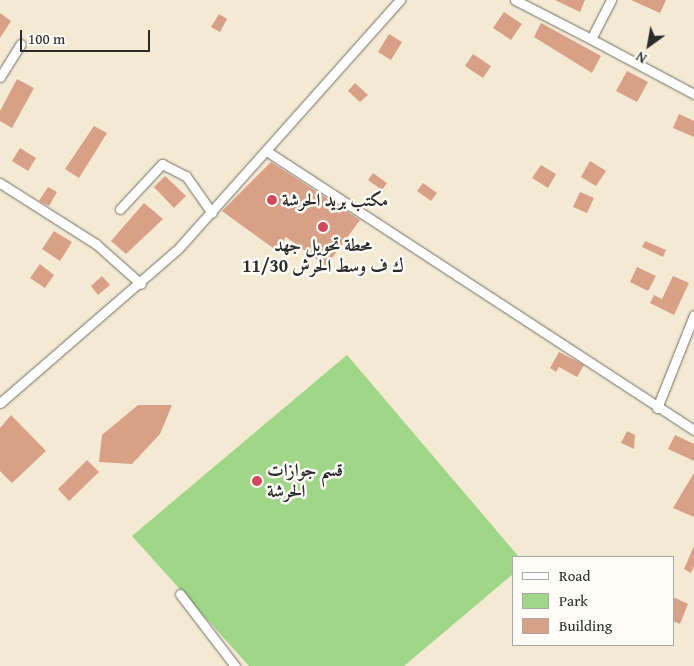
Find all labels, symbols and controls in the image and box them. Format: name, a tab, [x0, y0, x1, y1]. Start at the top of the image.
scale bar	[22, 20, 152, 52]
north arrow	[624, 20, 674, 70]
text: 100 m	[28, 28, 65, 49]
text: N	[632, 47, 650, 69]
place label: مكتب بريد الحرشة	[282, 189, 388, 211]
marker: مكتب بريد الحرشة	[266, 194, 278, 206]
marker: محطة تحويل جهد 11/30 ك ف وسط الحرش	[317, 221, 329, 233]
place label: محطة تحويل جهد 11/30 ك ف وسط الحرش	[242, 235, 404, 278]
place label: قسم جوازات الحرشة	[267, 460, 343, 502]
marker: قسم جوازات الحرشة	[251, 475, 263, 487]
legend	[512, 556, 674, 646]
text: Road	[559, 565, 590, 586]
text: Park	[559, 590, 588, 611]
text: Building	[559, 615, 612, 636]

